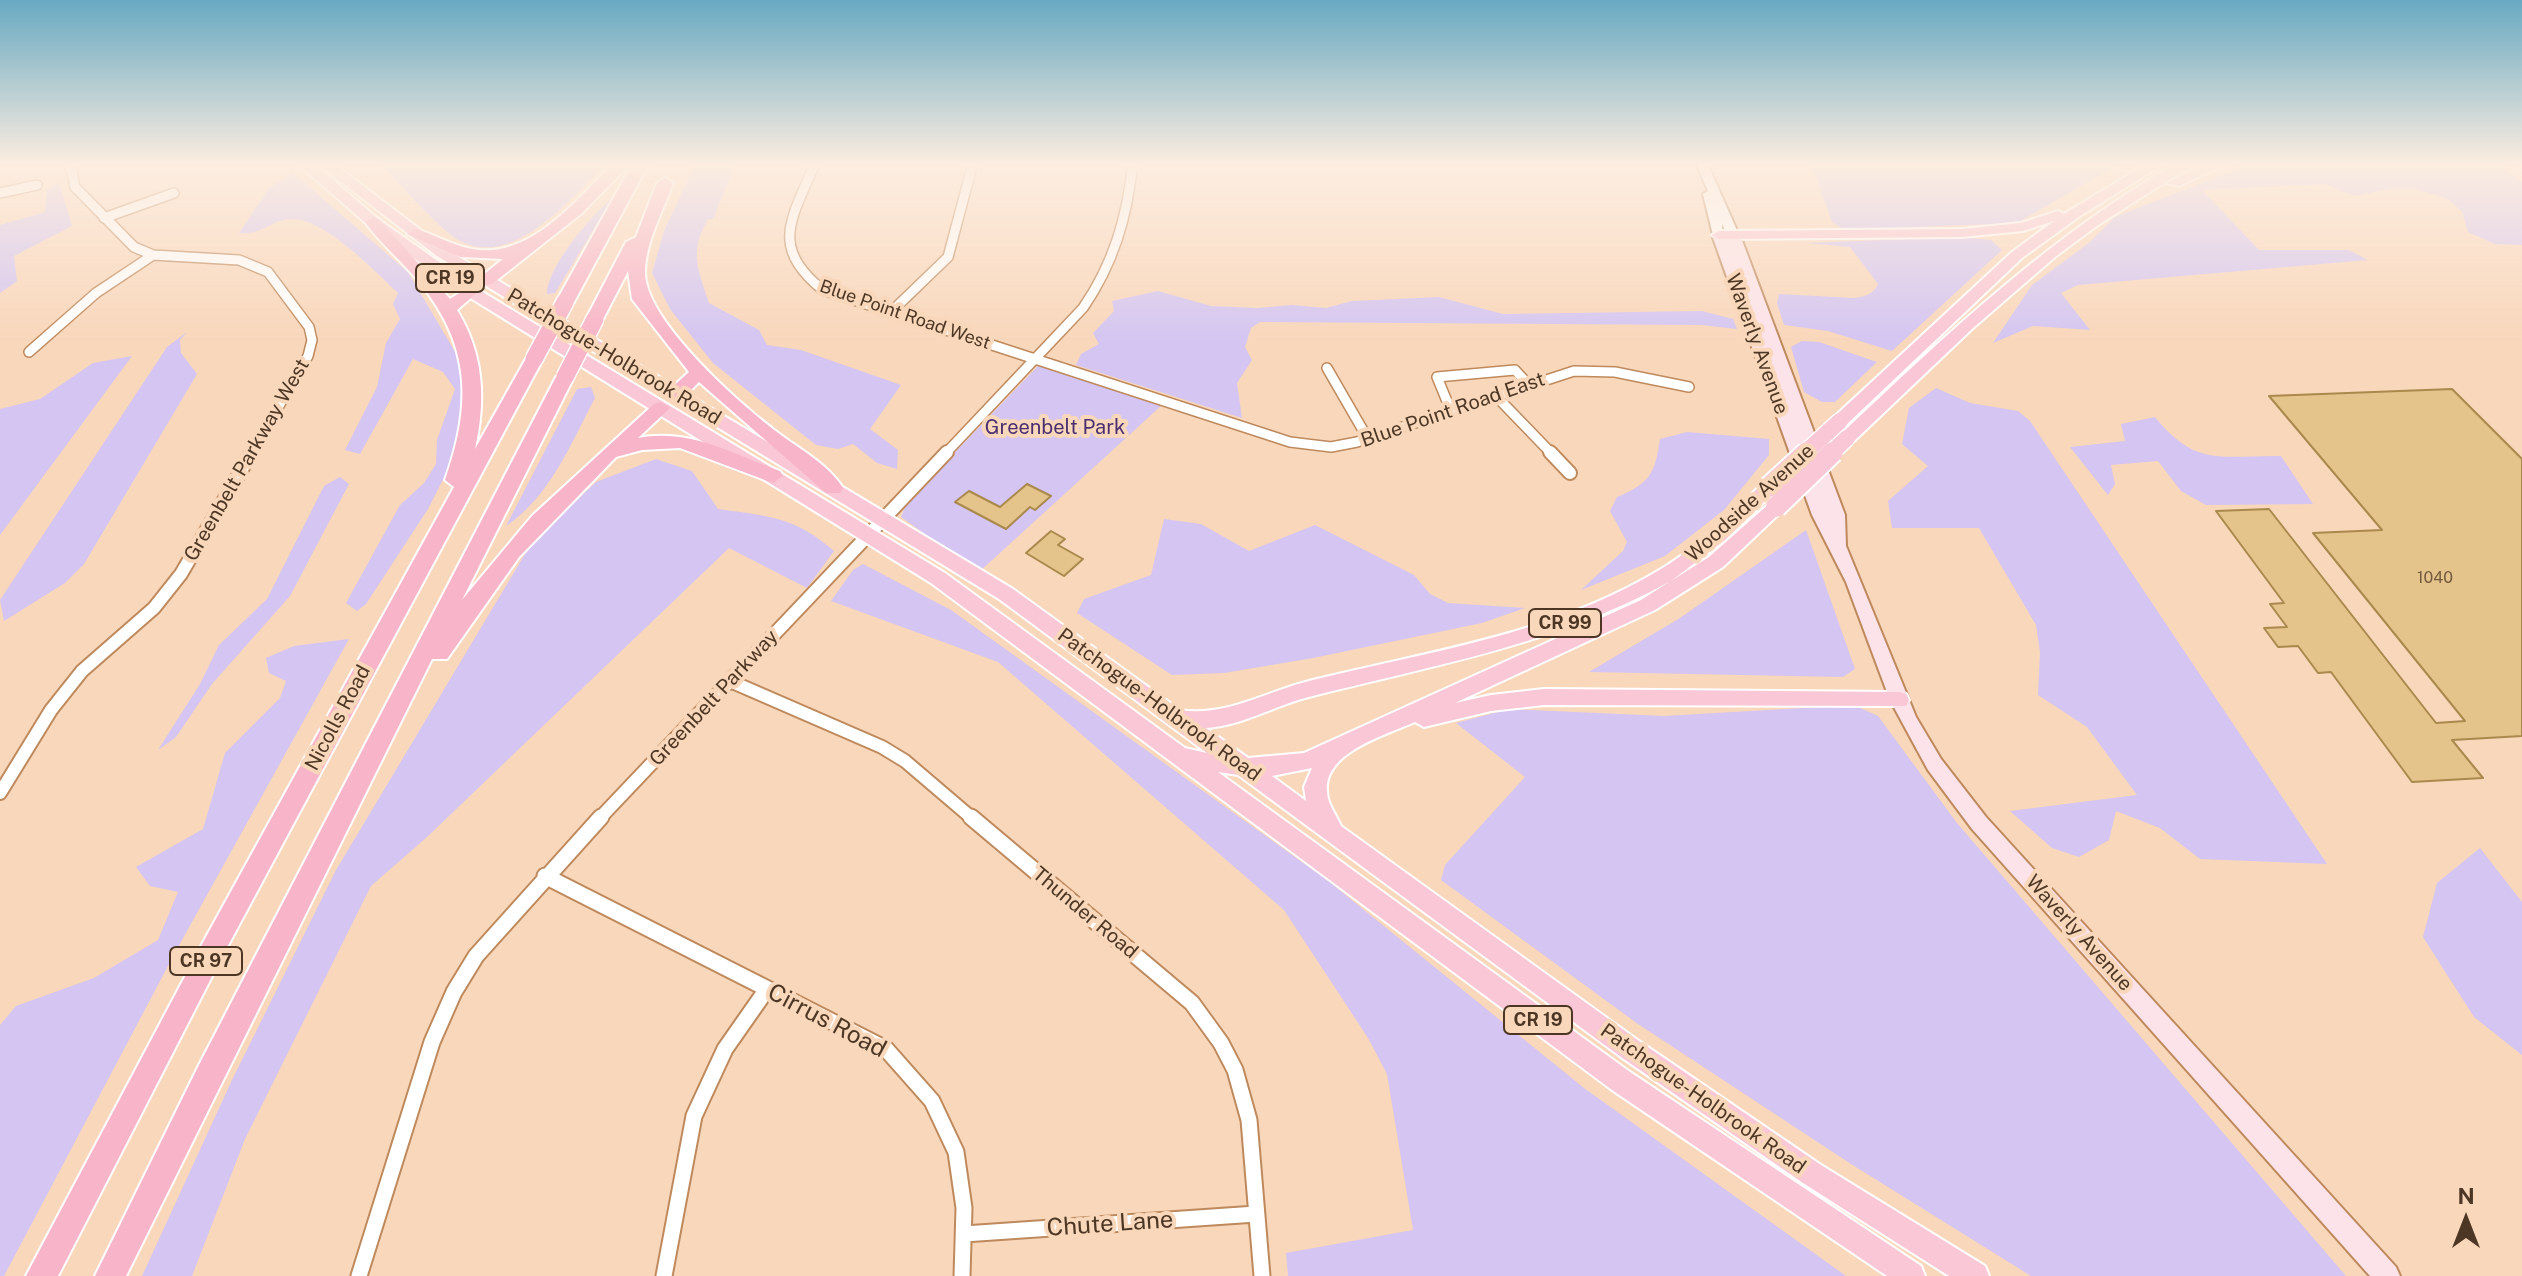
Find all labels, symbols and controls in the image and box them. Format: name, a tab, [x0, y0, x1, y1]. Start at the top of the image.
road number: CR 19	[416, 264, 484, 292]
street label: Waverly Avenue	[1720, 270, 1794, 418]
street label: Blue Point Road West	[817, 276, 993, 354]
street label: Patchogue-Holbrook Road	[503, 284, 725, 430]
street label: Greenbelt Parkway West	[179, 355, 315, 565]
street label: Blue Point Road East	[1358, 367, 1548, 453]
park label: Greenbelt Park	[985, 416, 1125, 440]
street label: Woodside Avenue	[1681, 439, 1819, 567]
house number: 1040	[2417, 568, 2453, 588]
road number: CR 99	[1529, 609, 1601, 637]
street label: Patchogue-Holbrook Road	[1053, 623, 1265, 787]
street label: Greenbelt Parkway	[645, 625, 783, 771]
street label: Nicolls Road	[300, 661, 376, 775]
street label: Thunder Road	[1027, 862, 1143, 964]
street label: Waverly Avenue	[2021, 870, 2137, 996]
road number: CR 97	[170, 947, 242, 975]
street label: Cirrus Road	[763, 978, 891, 1064]
road number: CR 19	[1504, 1006, 1572, 1034]
street label: Patchogue-Holbrook Road	[1596, 1019, 1810, 1179]
north arrow	[2426, 1180, 2506, 1260]
text: N	[2457, 1183, 2475, 1209]
street label: Chute Lane	[1046, 1205, 1174, 1243]

